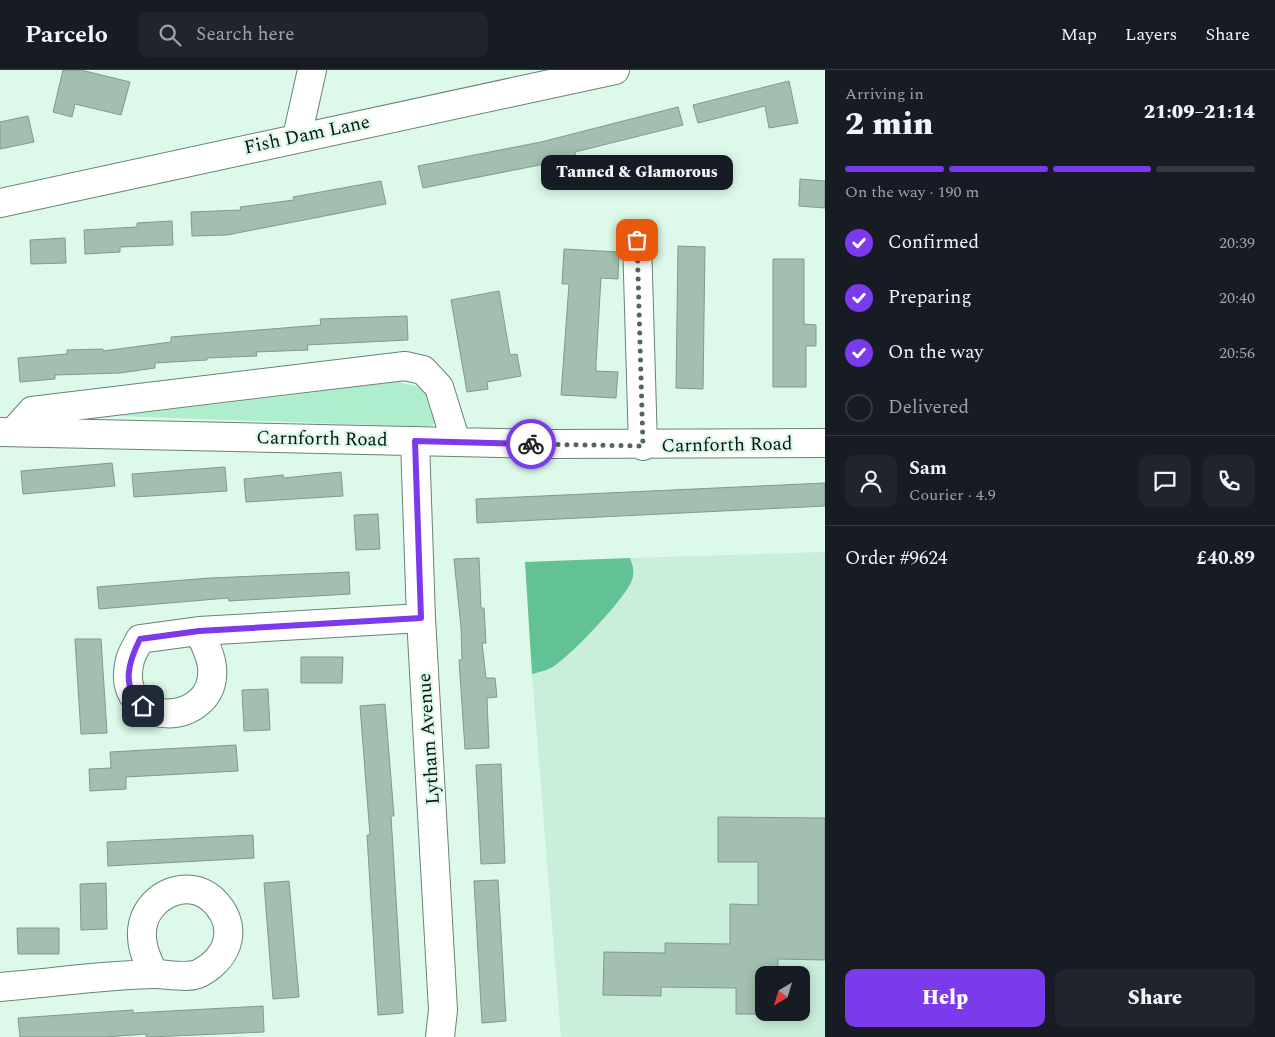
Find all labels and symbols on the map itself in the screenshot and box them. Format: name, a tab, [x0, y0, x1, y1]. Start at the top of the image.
street label: Fish Dam Lane	[241, 107, 373, 163]
callout: Tanned & Glamorous	[541, 155, 733, 190]
pin	[616, 219, 658, 261]
courier	[506, 419, 556, 469]
street label: Carnforth Road	[256, 423, 388, 455]
street label: Carnforth Road	[661, 429, 793, 461]
street label: Lytham Avenue	[410, 672, 448, 806]
pin	[122, 685, 164, 727]
north arrow	[755, 966, 810, 1021]

